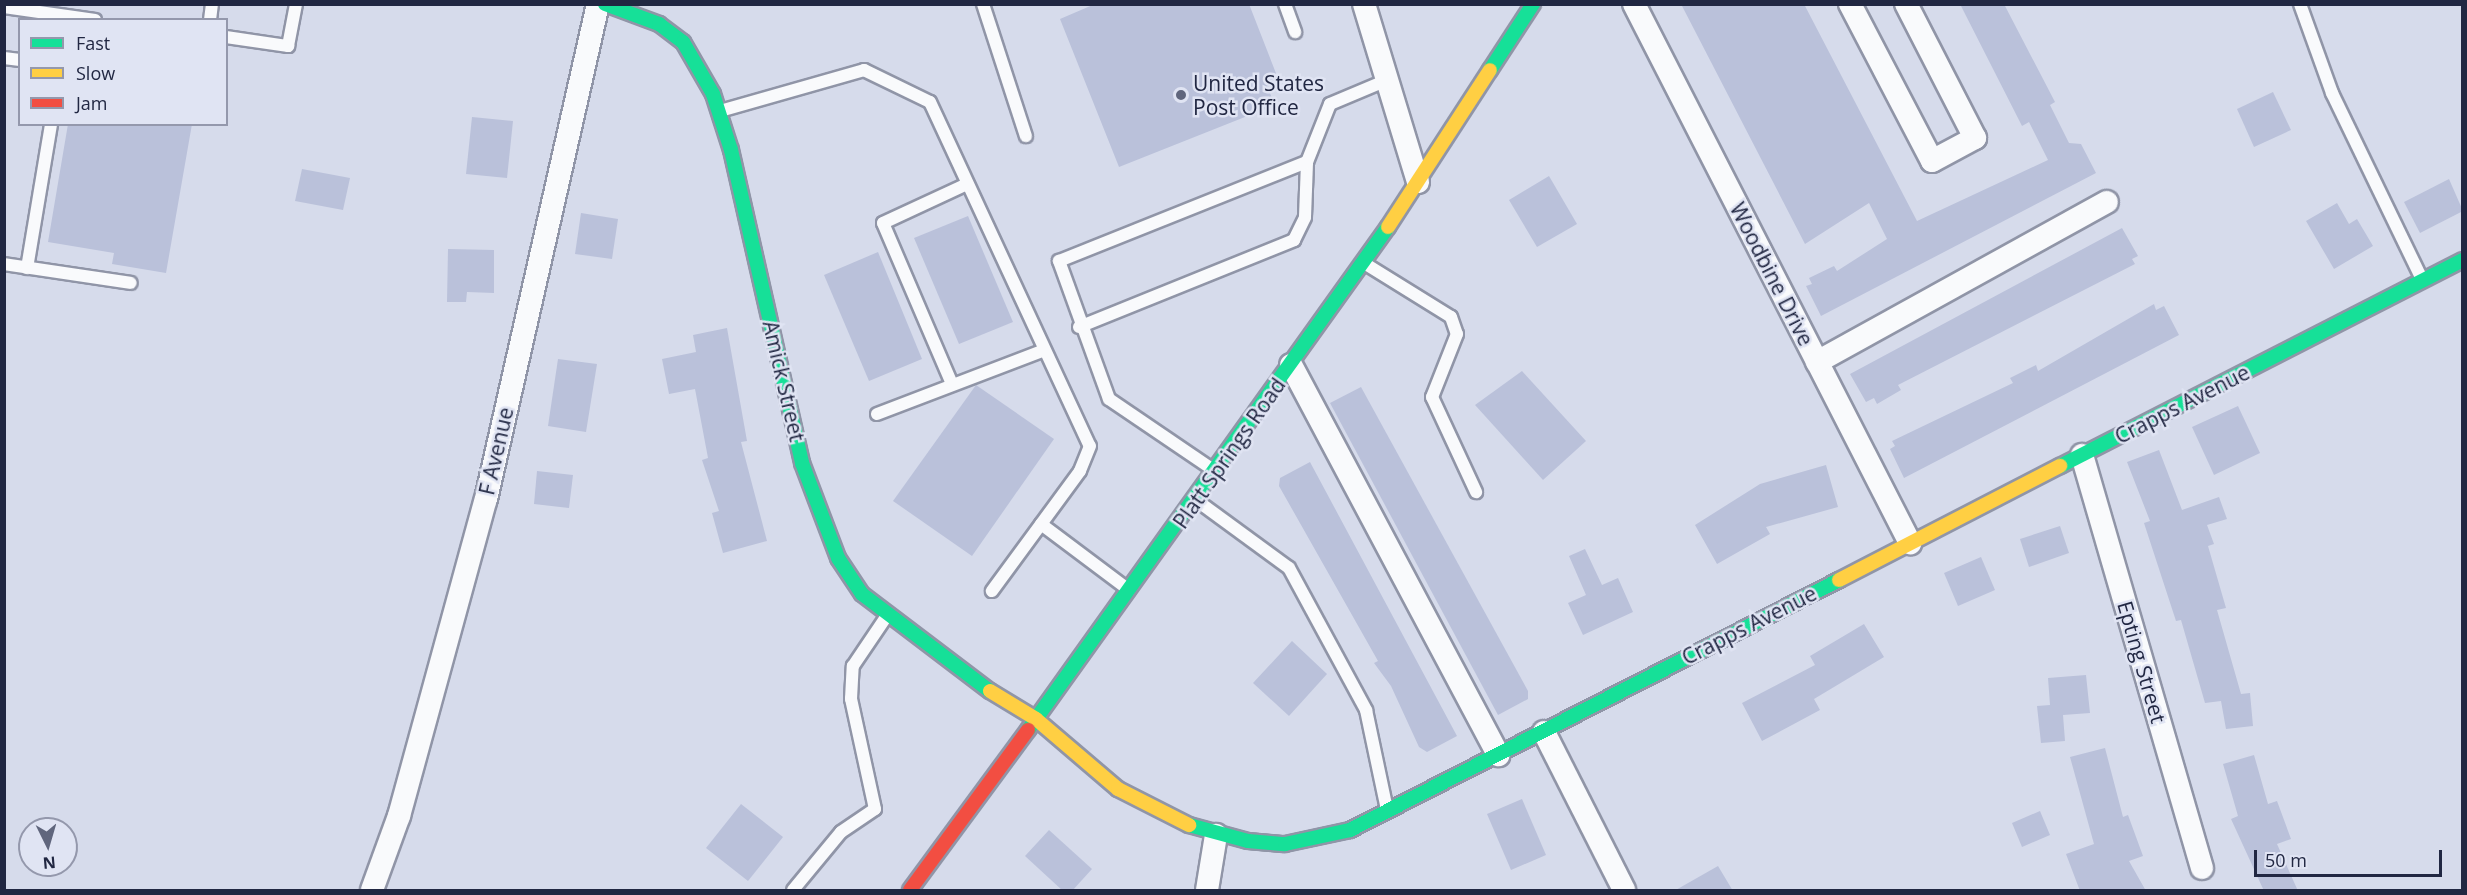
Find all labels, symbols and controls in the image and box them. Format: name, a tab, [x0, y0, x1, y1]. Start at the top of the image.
legend	[18, 18, 228, 126]
text: Fast	[76, 31, 110, 55]
text: Slow	[76, 61, 115, 85]
place label: United States Post Office	[1193, 70, 1324, 120]
marker: United States Post Office	[1174, 88, 1188, 102]
text: Jam	[76, 91, 108, 115]
street label: Woodbine Drive	[1725, 198, 1819, 350]
street label: Amick Street	[758, 318, 810, 444]
street label: Crapps Avenue	[2110, 359, 2254, 449]
street label: Platt Springs Road	[1168, 373, 1290, 533]
street label: F Avenue	[474, 405, 518, 497]
street label: Crapps Avenue	[1677, 580, 1821, 670]
street label: Epting Street	[2113, 598, 2171, 726]
north arrow	[18, 817, 78, 877]
scale bar	[2257, 838, 2444, 876]
text: 50 m	[2265, 848, 2307, 872]
text: N	[42, 851, 57, 874]

